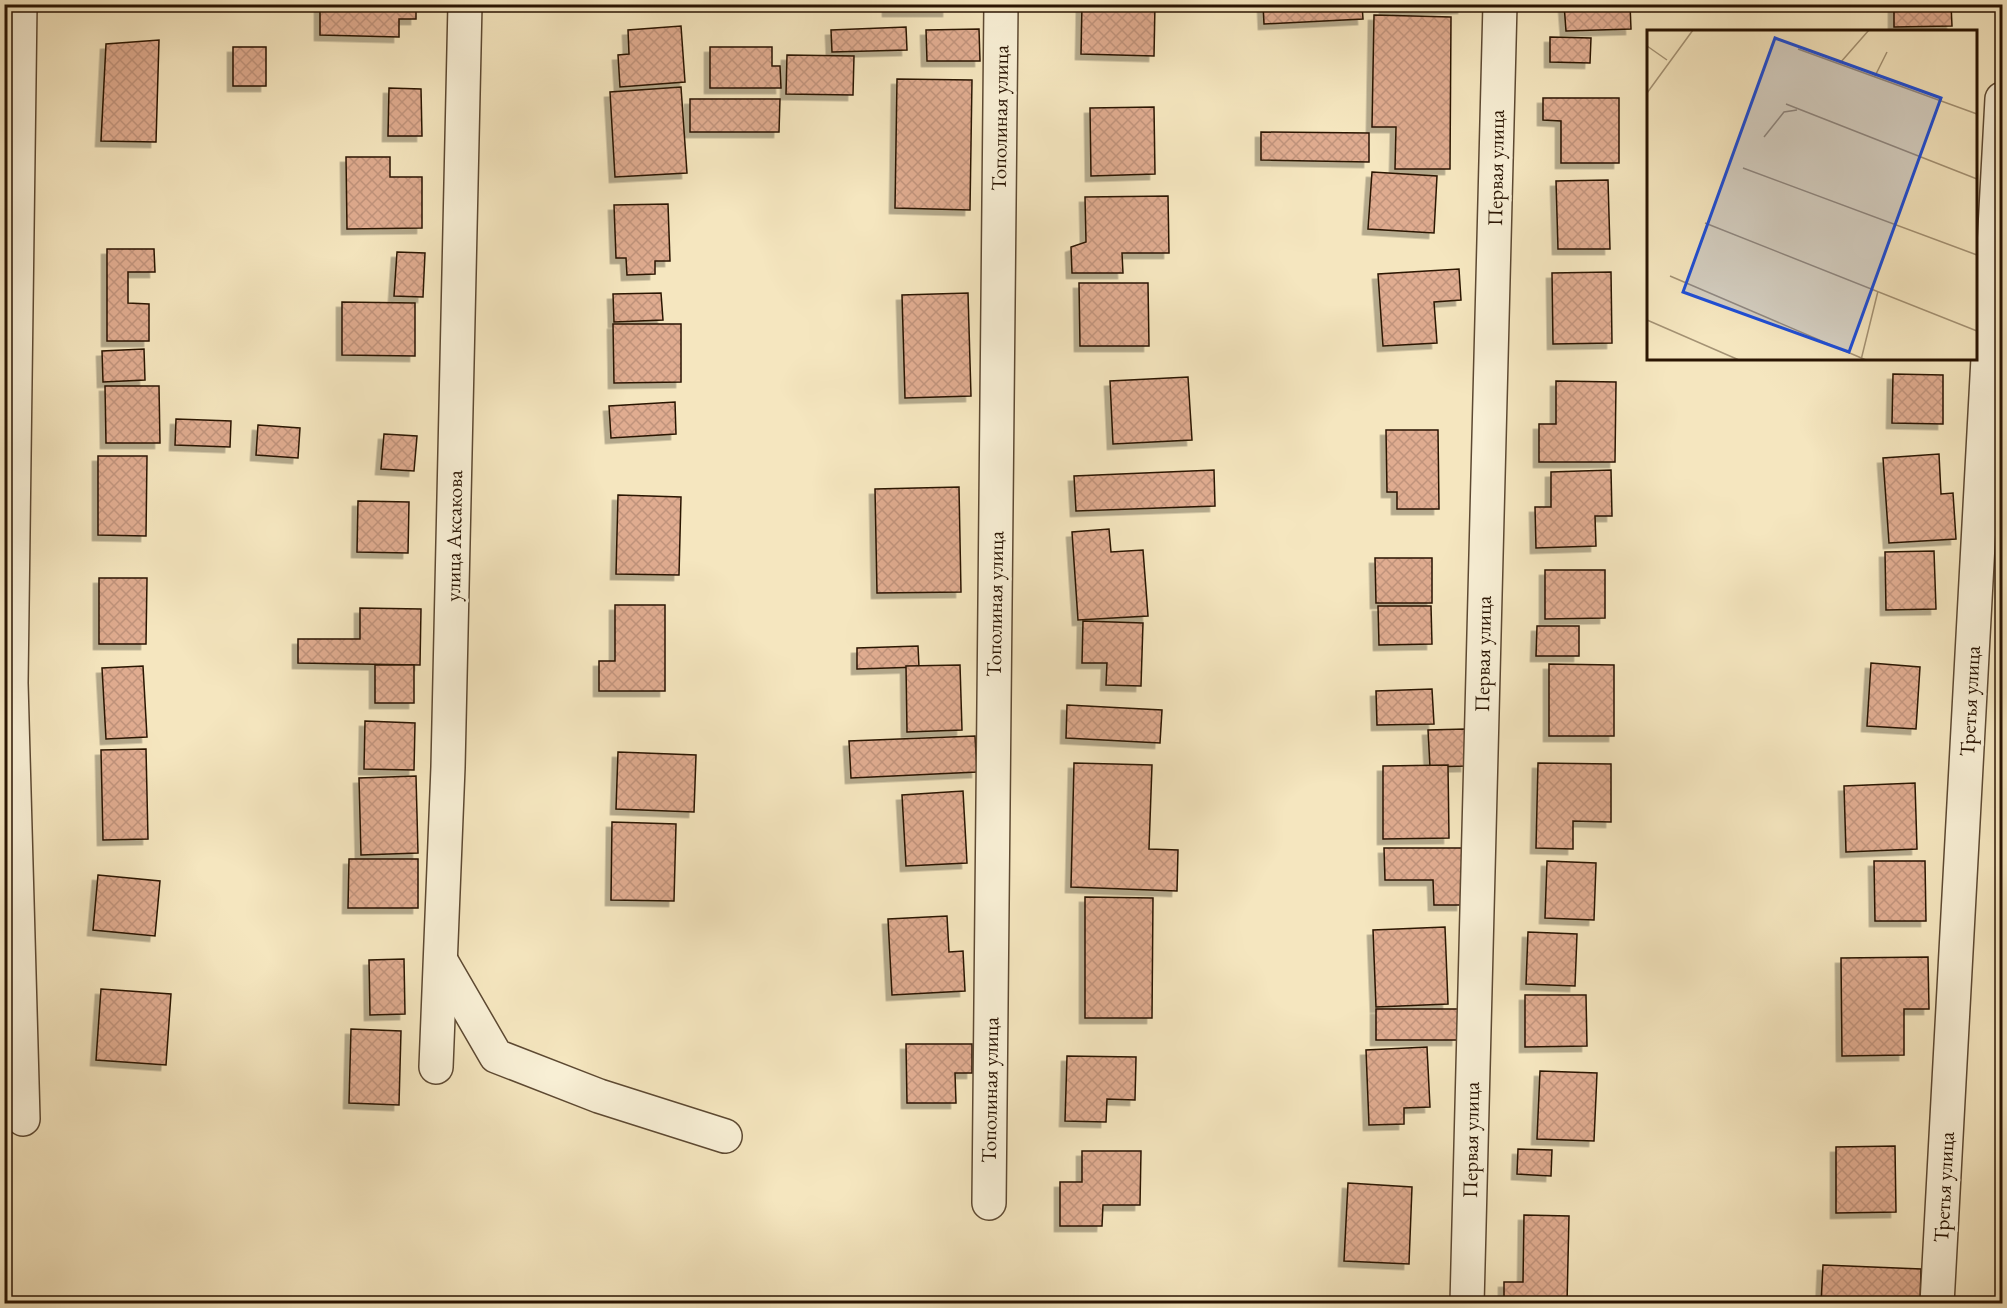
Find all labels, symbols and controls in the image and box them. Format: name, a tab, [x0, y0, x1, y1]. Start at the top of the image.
inset map	[1647, 30, 1977, 360]
street label: Тополиная улица	[985, 44, 1014, 191]
street label: Первая улица	[1481, 109, 1510, 226]
street label: улица Аксакова	[439, 470, 468, 602]
street label: Тополиная улица	[980, 530, 1009, 677]
street label: Первая улица	[1468, 595, 1497, 712]
street label: Третья улица	[1953, 644, 1986, 757]
street label: Тополиная улица	[975, 1016, 1004, 1163]
street label: Первая улица	[1456, 1081, 1485, 1198]
street label: Третья улица	[1927, 1130, 1960, 1243]

